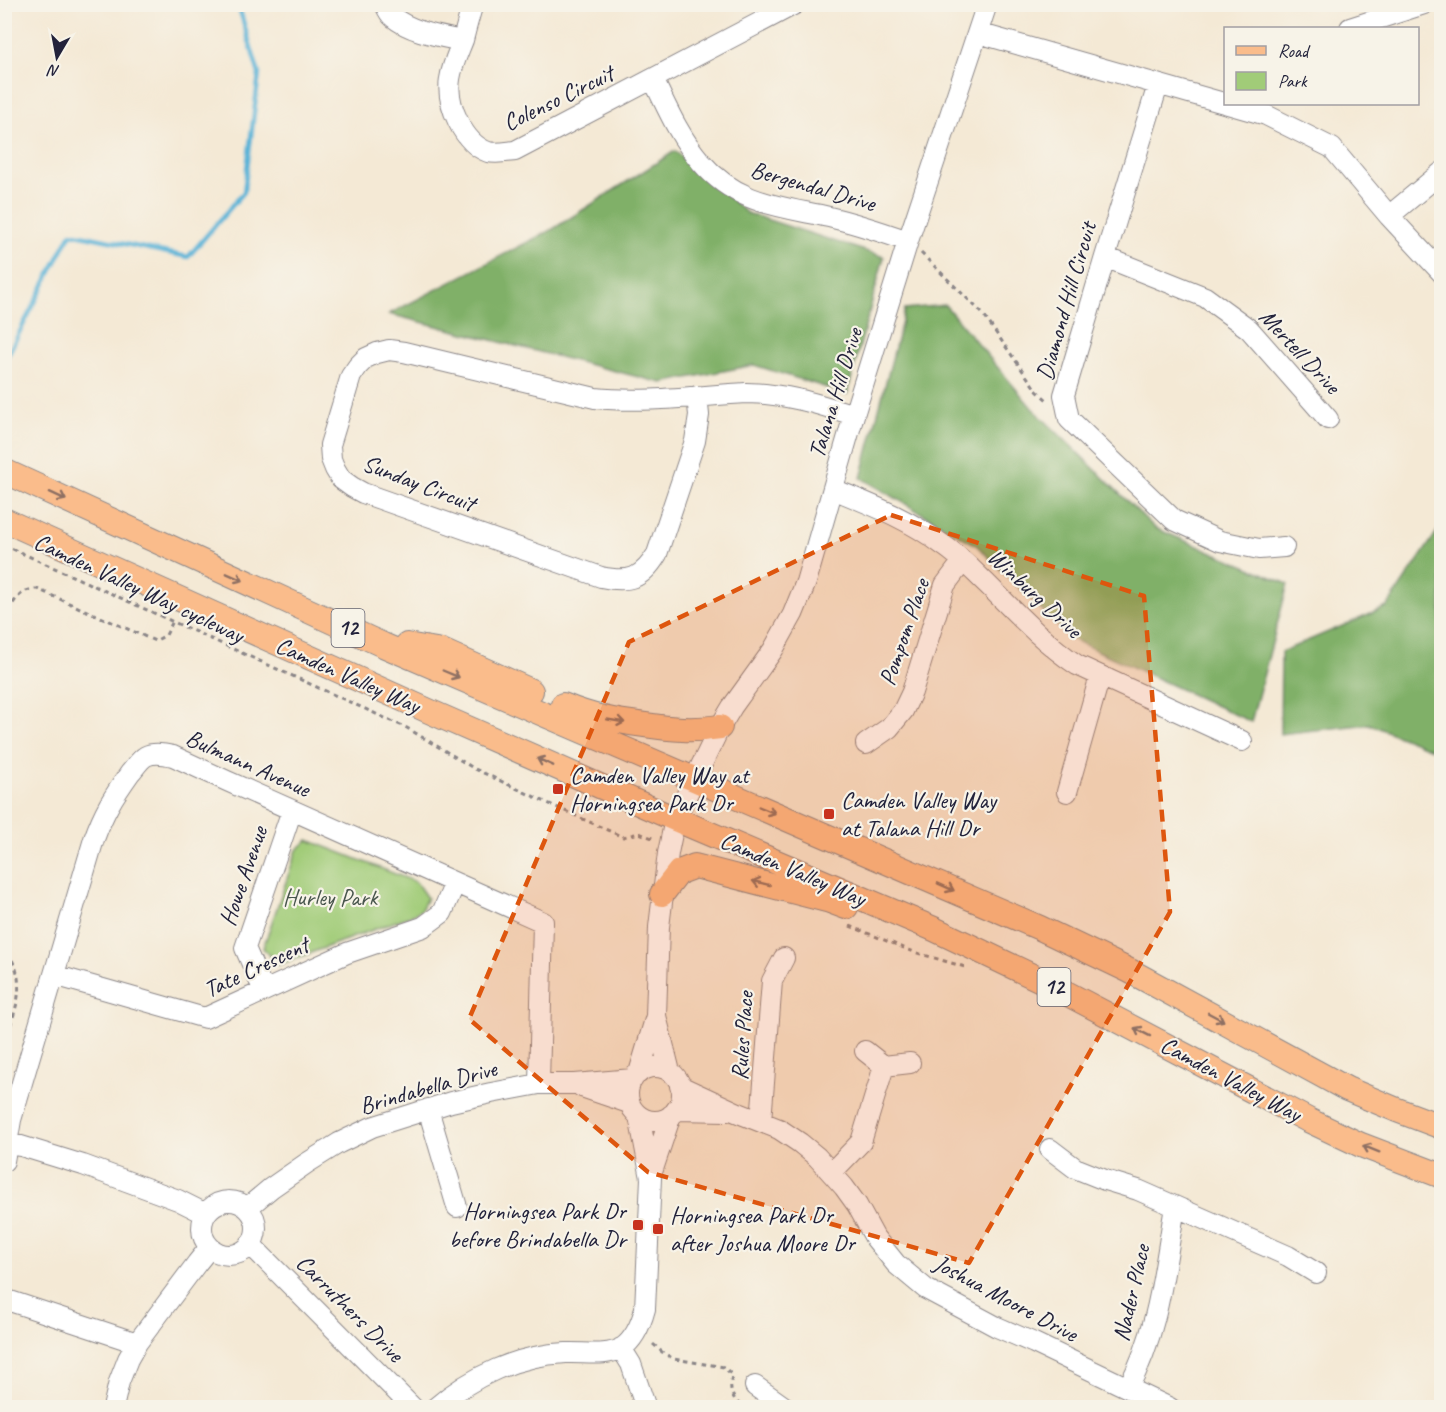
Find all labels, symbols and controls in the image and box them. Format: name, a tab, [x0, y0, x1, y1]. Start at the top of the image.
north arrow	[27, 27, 87, 87]
legend	[1224, 27, 1419, 105]
text: Road	[1278, 40, 1311, 62]
street label: Colenso Circuit	[498, 57, 621, 138]
text: N	[45, 60, 61, 81]
text: Park	[1278, 70, 1308, 92]
street label: Bergendal Drive	[747, 154, 881, 219]
street label: Diamond Hill Circuit	[1029, 217, 1103, 383]
street label: Mertell Drive	[1253, 302, 1349, 402]
street label: Talana Hill Drive	[801, 322, 870, 462]
street label: Sunday Circuit	[358, 448, 482, 519]
one-way arrow	[48, 490, 66, 502]
street label: Camden Valley Way cycleway	[29, 526, 250, 651]
street label: Winburg Drive	[982, 542, 1090, 646]
one-way arrow	[225, 572, 243, 583]
street label: Pompom Place	[872, 573, 937, 689]
road number: 12	[332, 609, 364, 647]
street label: Camden Valley Way	[271, 630, 427, 721]
one-way arrow	[441, 669, 460, 680]
one-way arrow	[606, 716, 626, 727]
street label: Bulmann Avenue	[181, 722, 317, 805]
one-way arrow	[536, 756, 555, 767]
place label: Camden Valley Way at Horningsea Park Dr	[570, 760, 751, 818]
marker: Camden Valley Way at Horningsea Park Dr	[551, 782, 565, 796]
place label: Camden Valley Way at Talana Hill Dr	[841, 785, 998, 843]
one-way arrow	[757, 805, 776, 816]
marker: Camden Valley Way at Talana Hill Dr	[822, 807, 836, 821]
street label: Howe Avenue	[212, 820, 275, 930]
street label: Camden Valley Way	[716, 825, 872, 914]
one-way arrow	[751, 876, 770, 888]
park label: Hurley Park	[283, 882, 379, 912]
one-way arrow	[936, 882, 955, 893]
street label: Tate Crescent	[199, 928, 316, 1004]
road number: 12	[1038, 968, 1070, 1006]
street label: Rules Place	[724, 989, 760, 1081]
one-way arrow	[1207, 1011, 1224, 1023]
one-way arrow	[1133, 1026, 1151, 1037]
street label: Camden Valley Way	[1156, 1029, 1308, 1129]
street label: Brindabella Drive	[356, 1053, 502, 1121]
one-way arrow	[1363, 1143, 1381, 1154]
place label: Horningsea Park Dr before Brindabella Dr	[449, 1196, 628, 1254]
place label: Horningsea Park Dr after Joshua Moore Dr	[670, 1200, 857, 1258]
marker: Horningsea Park Dr before Brindabella Dr	[631, 1218, 645, 1232]
marker: Horningsea Park Dr after Joshua Moore Dr	[651, 1222, 665, 1236]
street label: Nader Place	[1105, 1240, 1157, 1344]
street label: Joshua Moore Drive	[928, 1247, 1085, 1349]
street label: Carruthers Drive	[290, 1248, 412, 1370]

